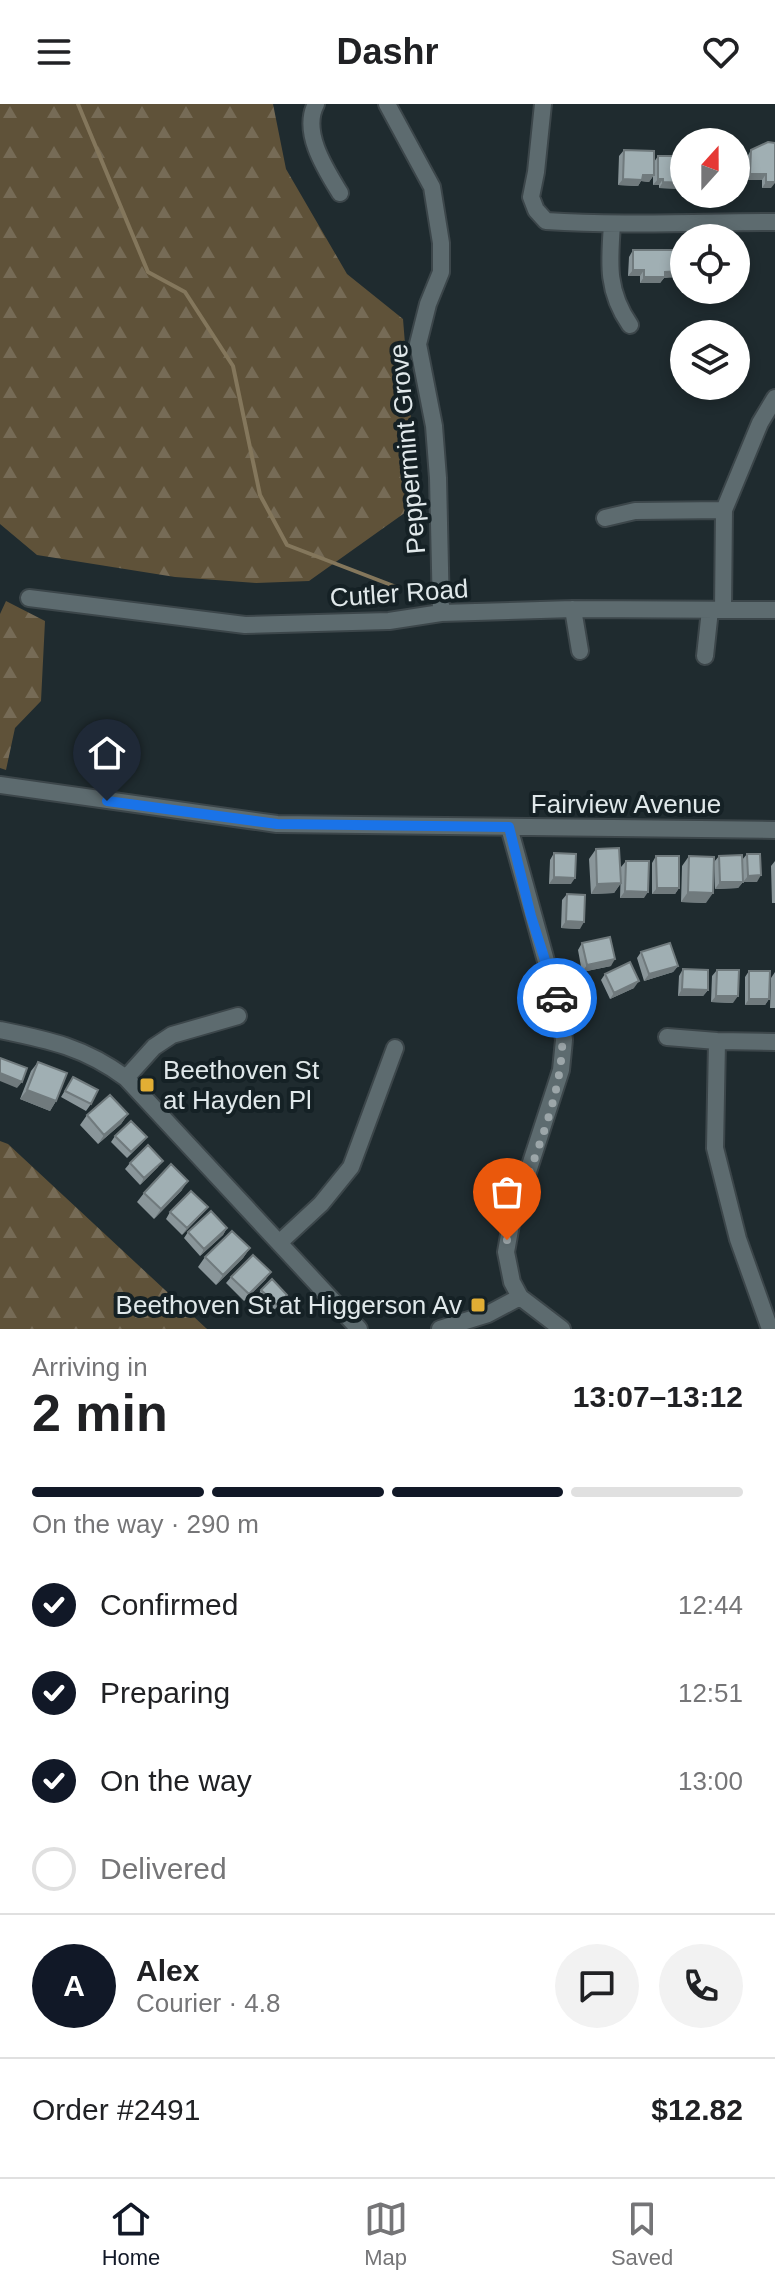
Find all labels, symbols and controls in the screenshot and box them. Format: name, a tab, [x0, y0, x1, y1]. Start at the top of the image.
icon: menu	[32, 30, 76, 74]
icon: heart	[699, 30, 743, 74]
text: Dashr	[336, 31, 439, 72]
north arrow	[670, 128, 750, 208]
map controls	[670, 128, 750, 400]
button: locate	[670, 224, 750, 304]
button: layers	[670, 320, 750, 400]
street label: Peppermint Grove	[383, 343, 431, 555]
street label: Cutler Road	[329, 573, 469, 613]
pin	[73, 719, 141, 801]
icon: home	[85, 731, 129, 775]
street label: Fairview Avenue	[531, 789, 721, 819]
courier	[517, 958, 597, 1038]
icon: car	[535, 976, 579, 1020]
place label: Beethoven St at Hayden Pl	[163, 1055, 320, 1115]
marker: Beethoven St at Hayden Pl	[138, 1076, 156, 1094]
pin	[473, 1158, 541, 1240]
icon: bag	[485, 1170, 529, 1214]
place label: Beethoven St at Higgerson Av	[116, 1290, 462, 1320]
marker: Beethoven St at Higgerson Av	[469, 1296, 487, 1314]
text: Arriving in	[32, 1352, 148, 1382]
text: 13:07–13:12	[573, 1380, 743, 1413]
text: 2 min	[32, 1384, 168, 1442]
text: On the way · 290 m	[32, 1509, 259, 1539]
icon: check	[32, 1583, 76, 1627]
text: Confirmed	[100, 1588, 238, 1621]
text: 12:44	[678, 1590, 743, 1620]
icon: check	[32, 1671, 76, 1715]
text: Preparing	[100, 1676, 230, 1709]
text: 12:51	[678, 1678, 743, 1708]
icon: check	[32, 1759, 76, 1803]
text: On the way	[100, 1764, 252, 1797]
text: 13:00	[678, 1766, 743, 1796]
text: Delivered	[100, 1852, 227, 1885]
button: chat	[555, 1944, 639, 2028]
button: phone	[659, 1944, 743, 2028]
text: Alex	[136, 1954, 199, 1987]
text: A	[63, 1969, 85, 2002]
text: Courier · 4.8	[136, 1988, 281, 2018]
text: Order #2491	[32, 2093, 200, 2126]
text: $12.82	[651, 2093, 743, 2126]
tab: Home	[102, 2197, 160, 2271]
tab: Map	[364, 2197, 408, 2271]
tab: Saved	[611, 2197, 673, 2271]

